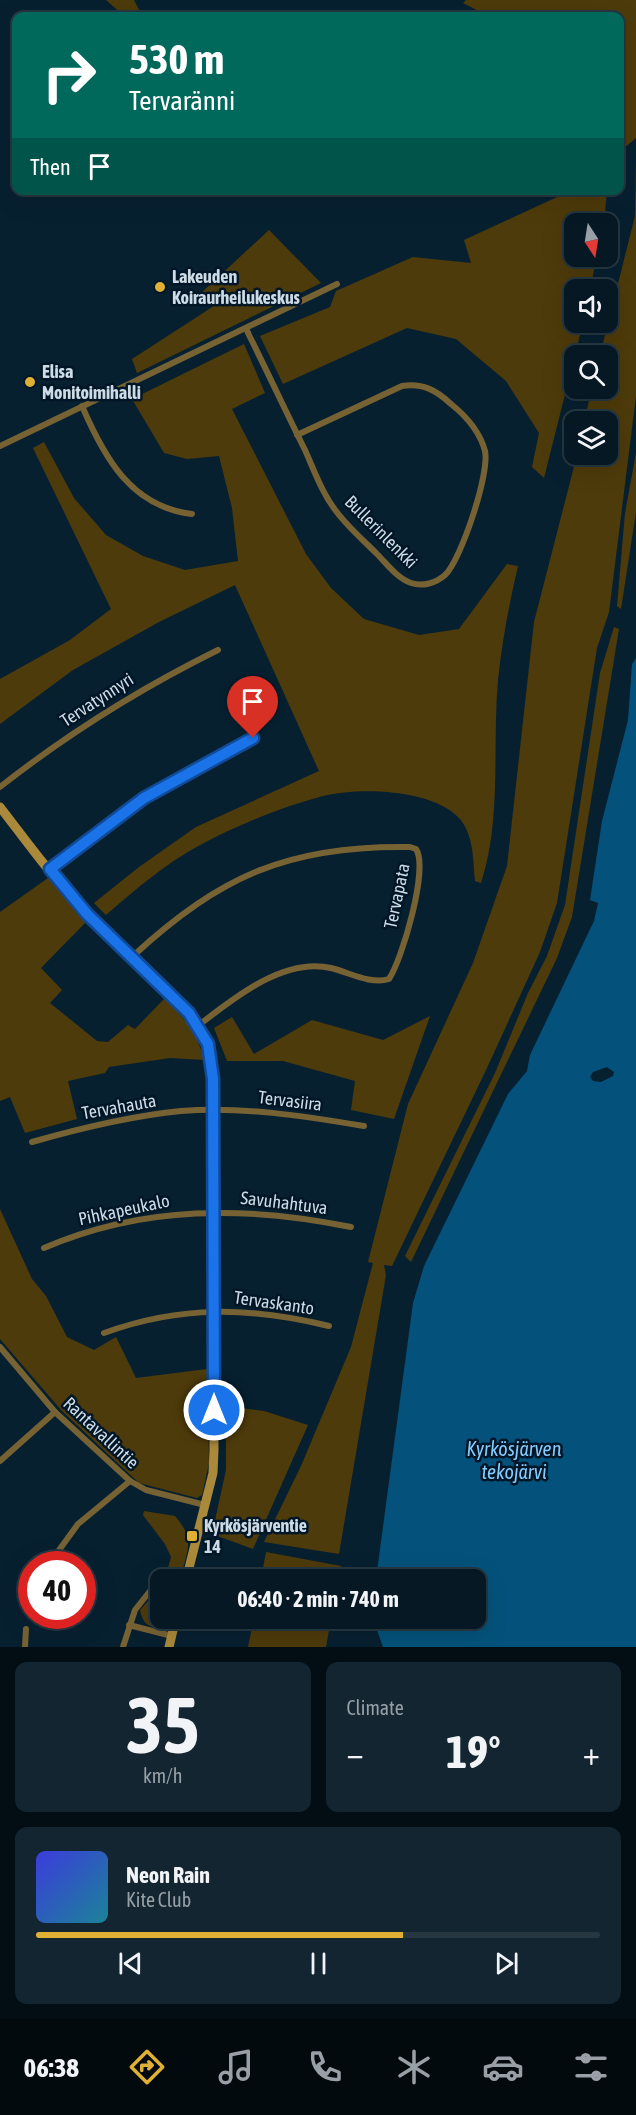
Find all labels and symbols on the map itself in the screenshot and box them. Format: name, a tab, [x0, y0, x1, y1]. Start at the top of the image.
north arrow	[564, 213, 618, 267]
place label: Lakeuden Koiraurheilukeskus	[172, 266, 301, 308]
marker: Lakeuden Koiraurheilukeskus	[153, 280, 167, 294]
place label: Elisa Monitoimihalli	[42, 361, 141, 403]
marker: Elisa Monitoimihalli	[23, 375, 37, 389]
street label: Bullerinlenkki	[341, 491, 422, 572]
street label: Tervatynnyri	[56, 668, 137, 731]
pin	[227, 676, 278, 738]
street label: Tervapata	[379, 861, 414, 931]
street label: Tervasiira	[257, 1086, 323, 1115]
street label: Tervahauta	[80, 1090, 158, 1123]
street label: Savuhahtuva	[239, 1187, 329, 1218]
street label: Pihkapeukalo	[77, 1190, 171, 1229]
street label: Tervaskanto	[233, 1286, 316, 1319]
position arrow	[182, 1378, 246, 1442]
street label: Rantavallintie	[59, 1393, 143, 1473]
water label: Kyrkösjärven tekojärvi	[467, 1437, 562, 1483]
place label: Kyrkösjärventie 14	[204, 1515, 307, 1557]
marker: Kyrkösjärventie 14	[185, 1529, 199, 1543]
speed limit sign: 40	[18, 1551, 96, 1629]

